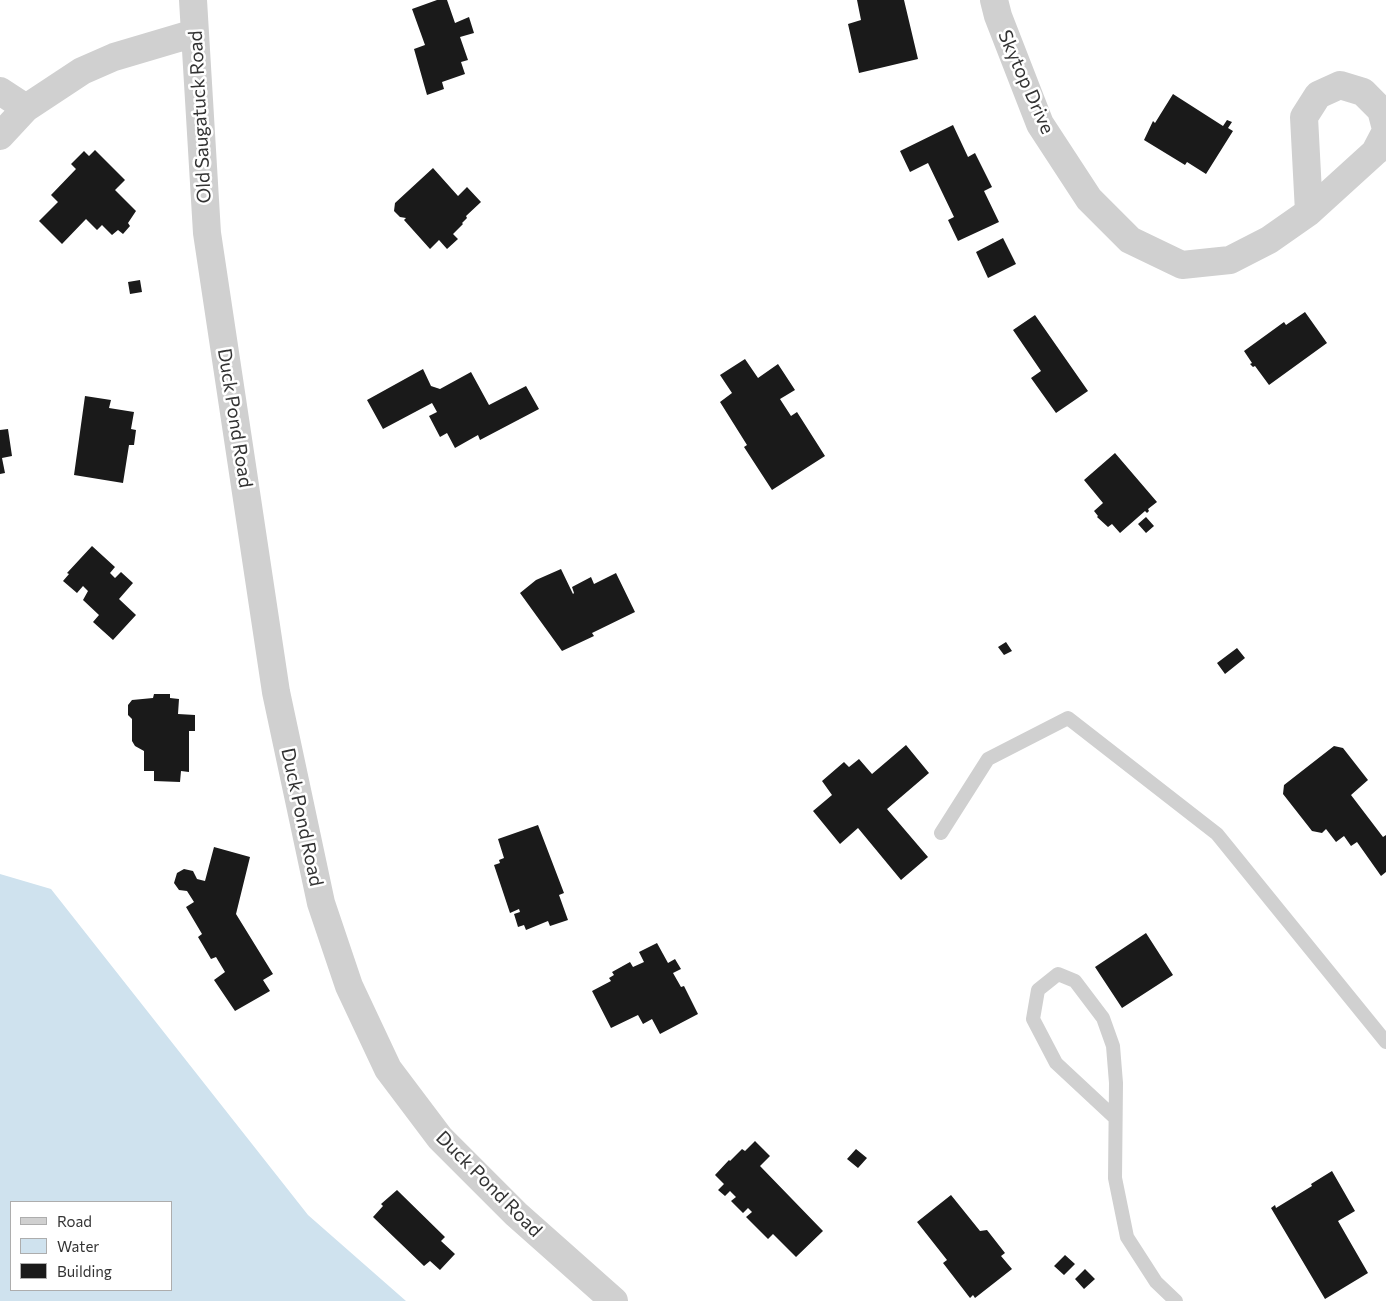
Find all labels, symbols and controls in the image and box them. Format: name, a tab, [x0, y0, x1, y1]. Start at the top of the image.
street label: Skytop Drive	[993, 27, 1059, 137]
street label: Old Saugatuck Road	[184, 30, 216, 204]
street label: Duck Pond Road	[213, 347, 257, 489]
street label: Duck Pond Road	[276, 746, 328, 888]
street label: Duck Pond Road	[431, 1126, 547, 1242]
legend	[10, 1201, 172, 1291]
text: Road	[57, 1212, 92, 1230]
text: Water	[57, 1237, 99, 1255]
text: Building	[57, 1262, 112, 1280]

